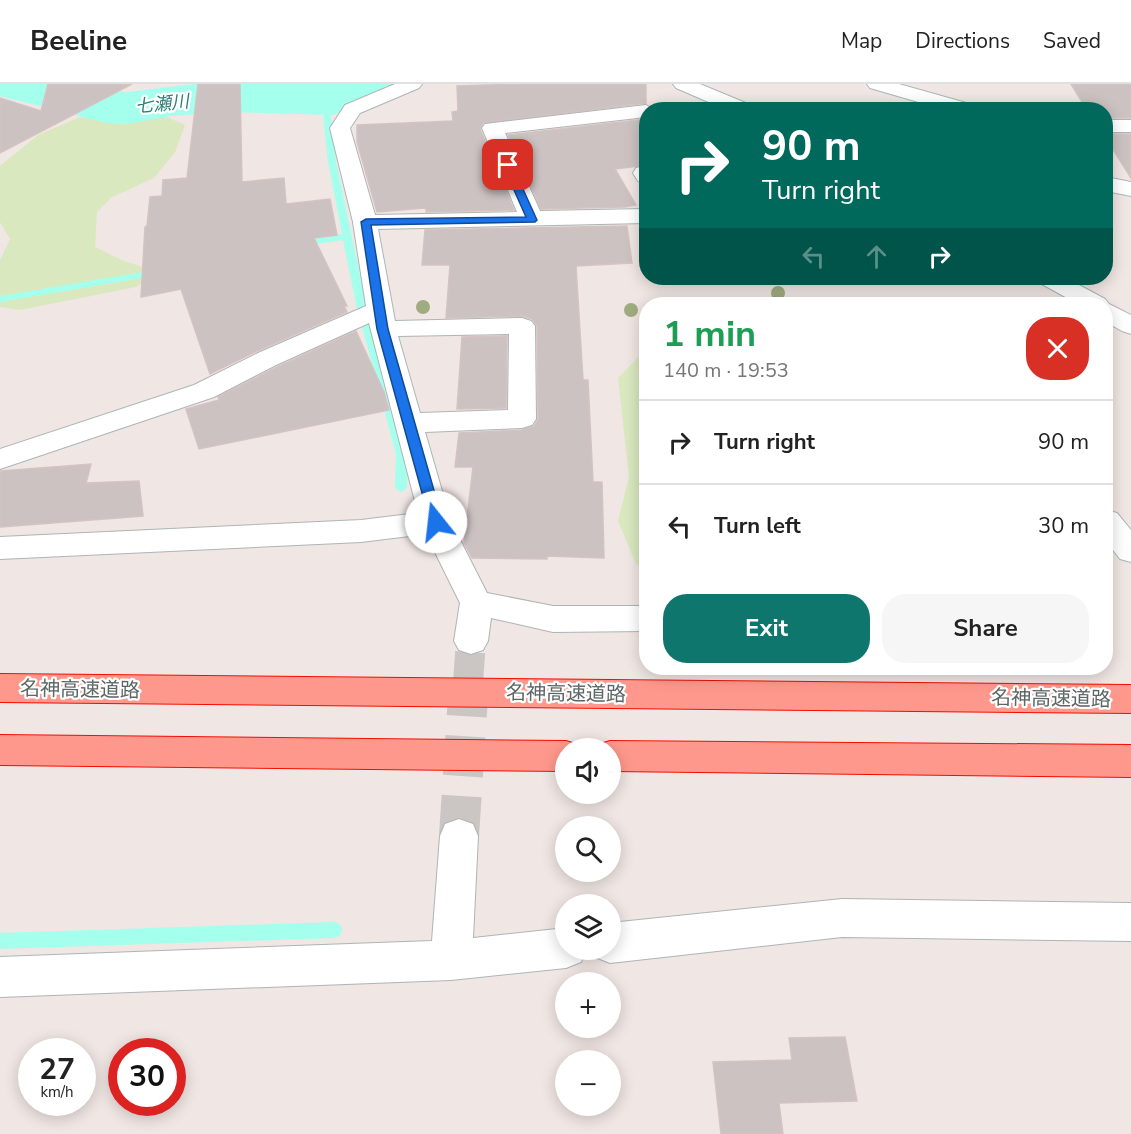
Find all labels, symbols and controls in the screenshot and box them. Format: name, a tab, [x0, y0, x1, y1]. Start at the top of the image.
text: Beeline	[30, 22, 127, 60]
text: Map	[841, 27, 882, 55]
text: Directions	[915, 27, 1010, 55]
text: Saved	[1043, 27, 1101, 55]
water label: 七瀬川	[134, 89, 192, 119]
text: 90 m	[762, 118, 861, 175]
icon: right	[663, 126, 741, 204]
pin	[482, 139, 533, 190]
icon: arrive	[491, 148, 524, 181]
text: Turn right	[762, 172, 880, 209]
icon: left	[797, 240, 830, 273]
icon: ahead	[860, 240, 893, 273]
icon: right	[923, 240, 956, 273]
text: 1 min	[663, 310, 756, 359]
button: close	[1026, 317, 1089, 380]
text: 140 m · 19:53	[663, 357, 789, 384]
icon: right	[663, 426, 696, 459]
text: Turn right	[714, 427, 815, 457]
text: 90 m	[1038, 427, 1089, 457]
position arrow	[404, 490, 468, 554]
icon: left	[663, 510, 696, 543]
text: Turn left	[714, 511, 801, 541]
text: 30 m	[1038, 511, 1089, 541]
button: Exit	[663, 594, 870, 663]
button: Share	[882, 594, 1089, 663]
street label: 名神高速道路	[20, 675, 140, 704]
street label: 名神高速道路	[506, 679, 626, 708]
street label: 名神高速道路	[991, 684, 1111, 713]
map controls	[555, 738, 621, 1116]
button: sound	[555, 738, 621, 804]
button: search	[555, 816, 621, 882]
button: layers	[555, 894, 621, 960]
button: +	[555, 972, 621, 1038]
speed limit sign: 30	[108, 1038, 186, 1116]
text: 27	[39, 1049, 75, 1090]
button: −	[555, 1050, 621, 1116]
text: km/h	[40, 1082, 74, 1102]

